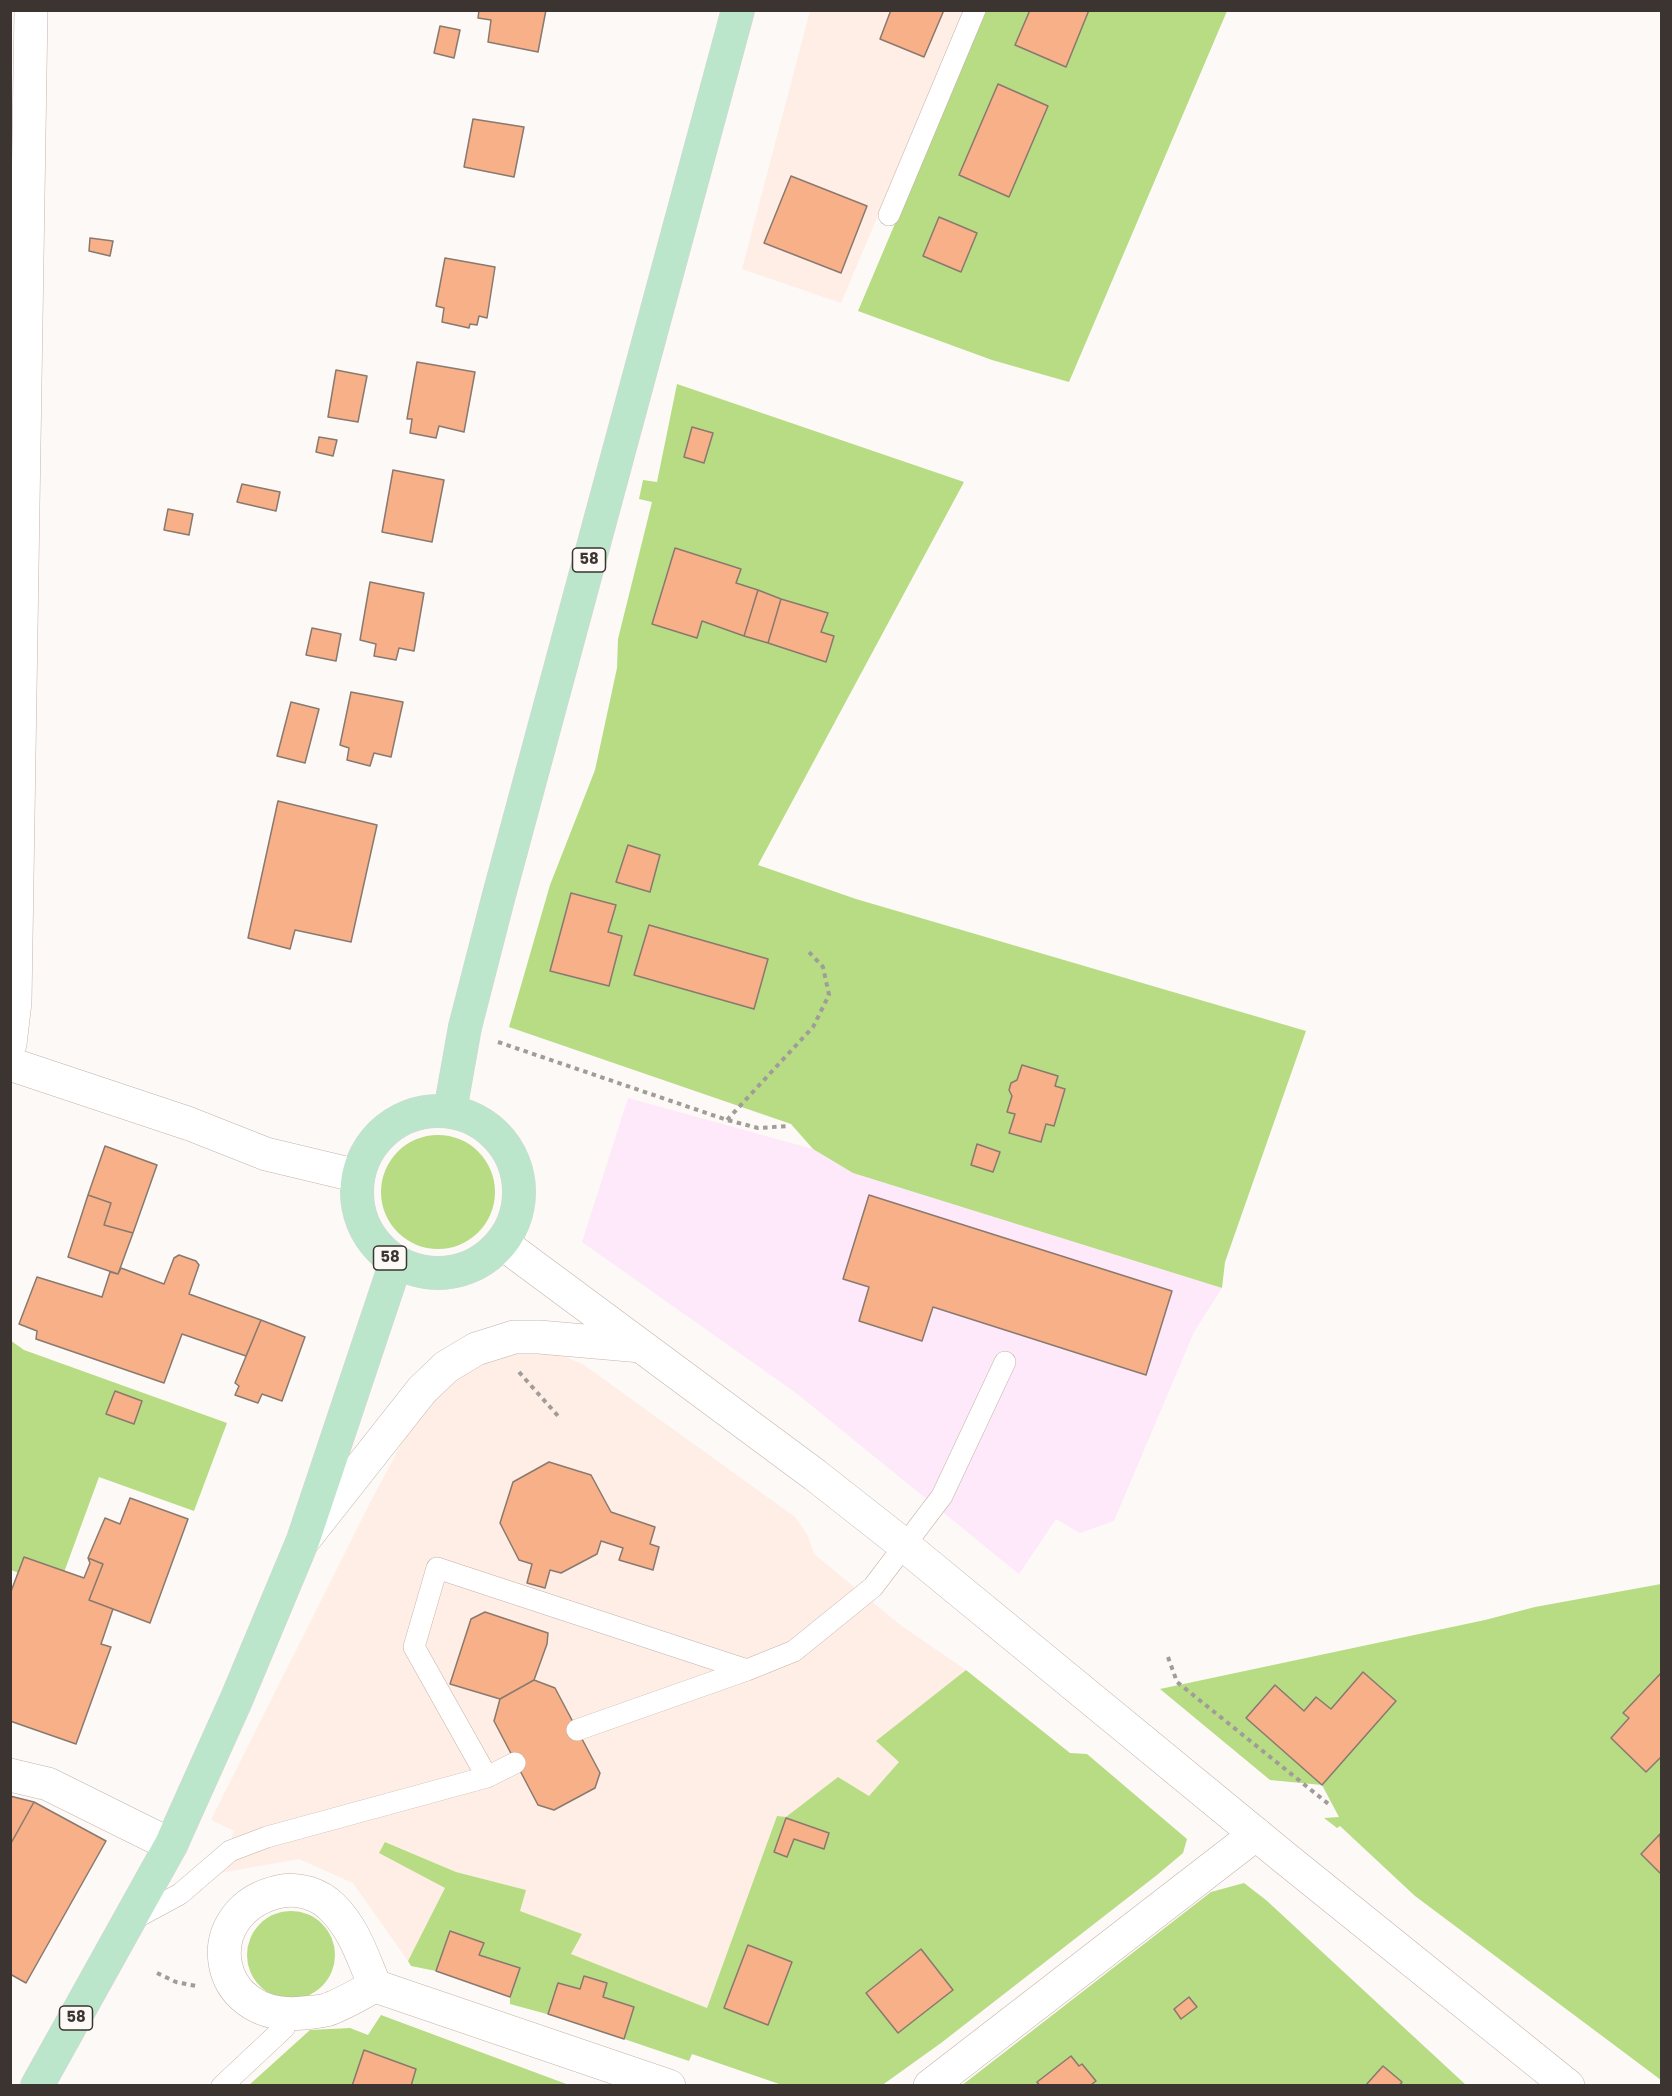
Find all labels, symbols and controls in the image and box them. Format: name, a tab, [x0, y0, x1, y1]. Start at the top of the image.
road number: 58	[572, 548, 606, 572]
road number: 58	[374, 1246, 406, 1270]
road number: 58	[60, 2006, 92, 2030]

